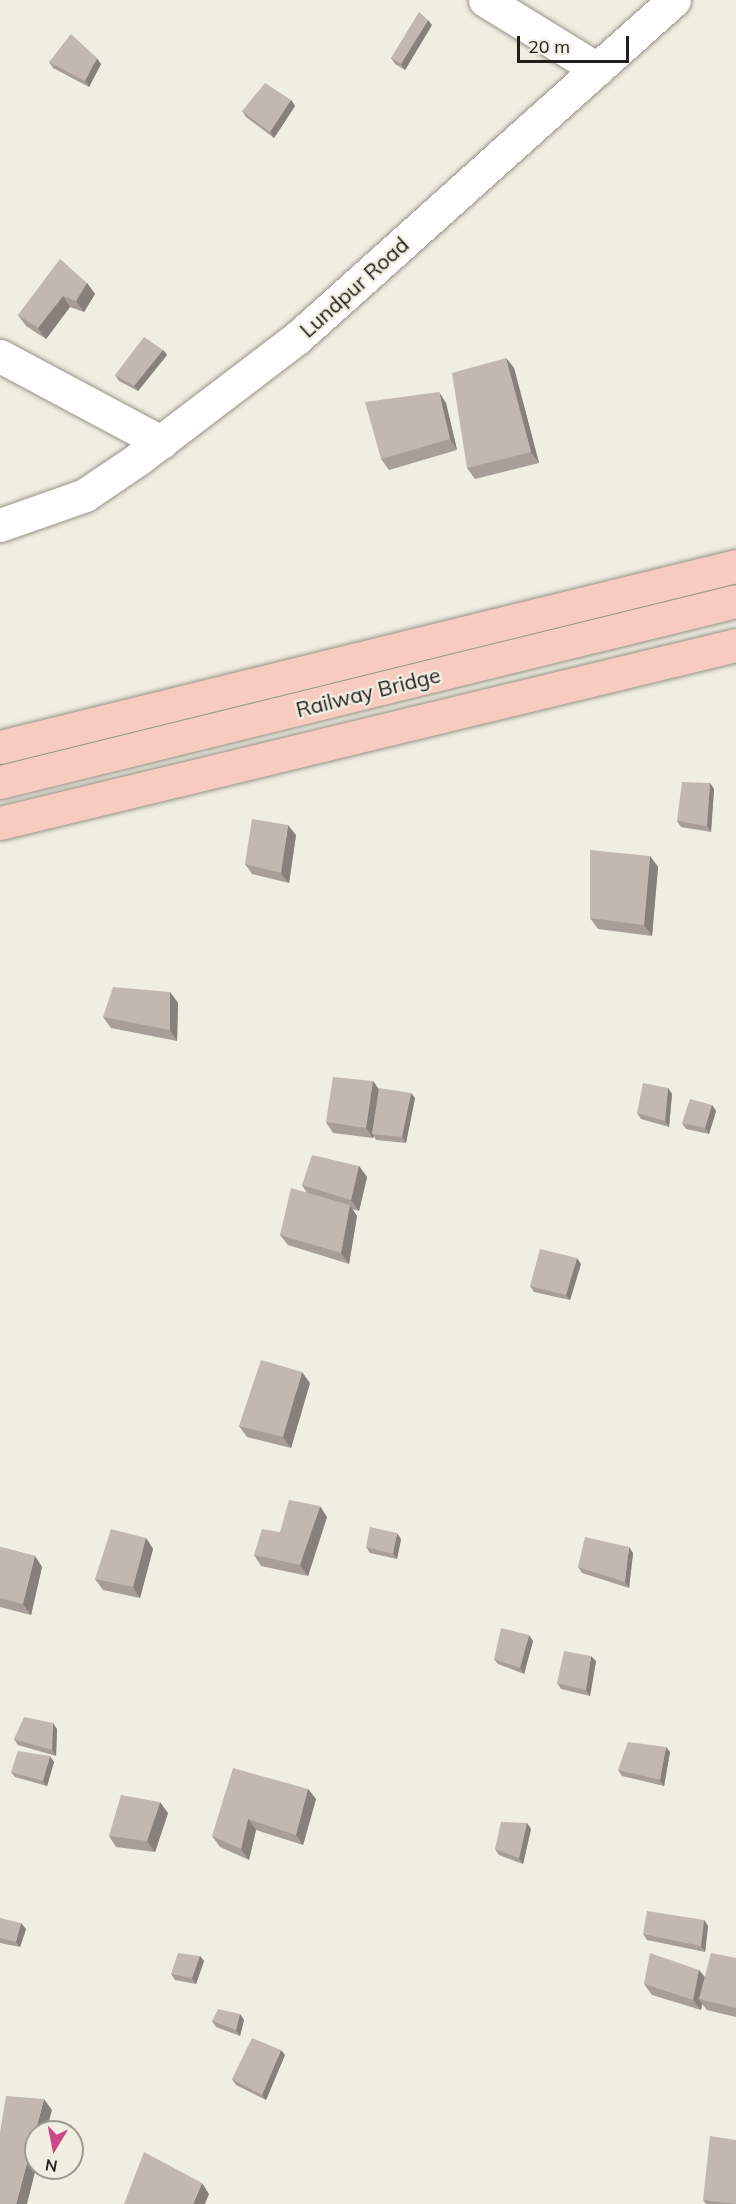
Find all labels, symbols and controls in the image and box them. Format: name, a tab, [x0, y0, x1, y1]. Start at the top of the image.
scale bar	[520, 24, 632, 62]
text: 20 m	[528, 35, 570, 58]
street label: Lundpur Road	[294, 232, 414, 342]
street label: Railway Bridge	[293, 662, 443, 722]
north arrow	[24, 2120, 84, 2180]
text: N	[44, 2155, 59, 2177]

